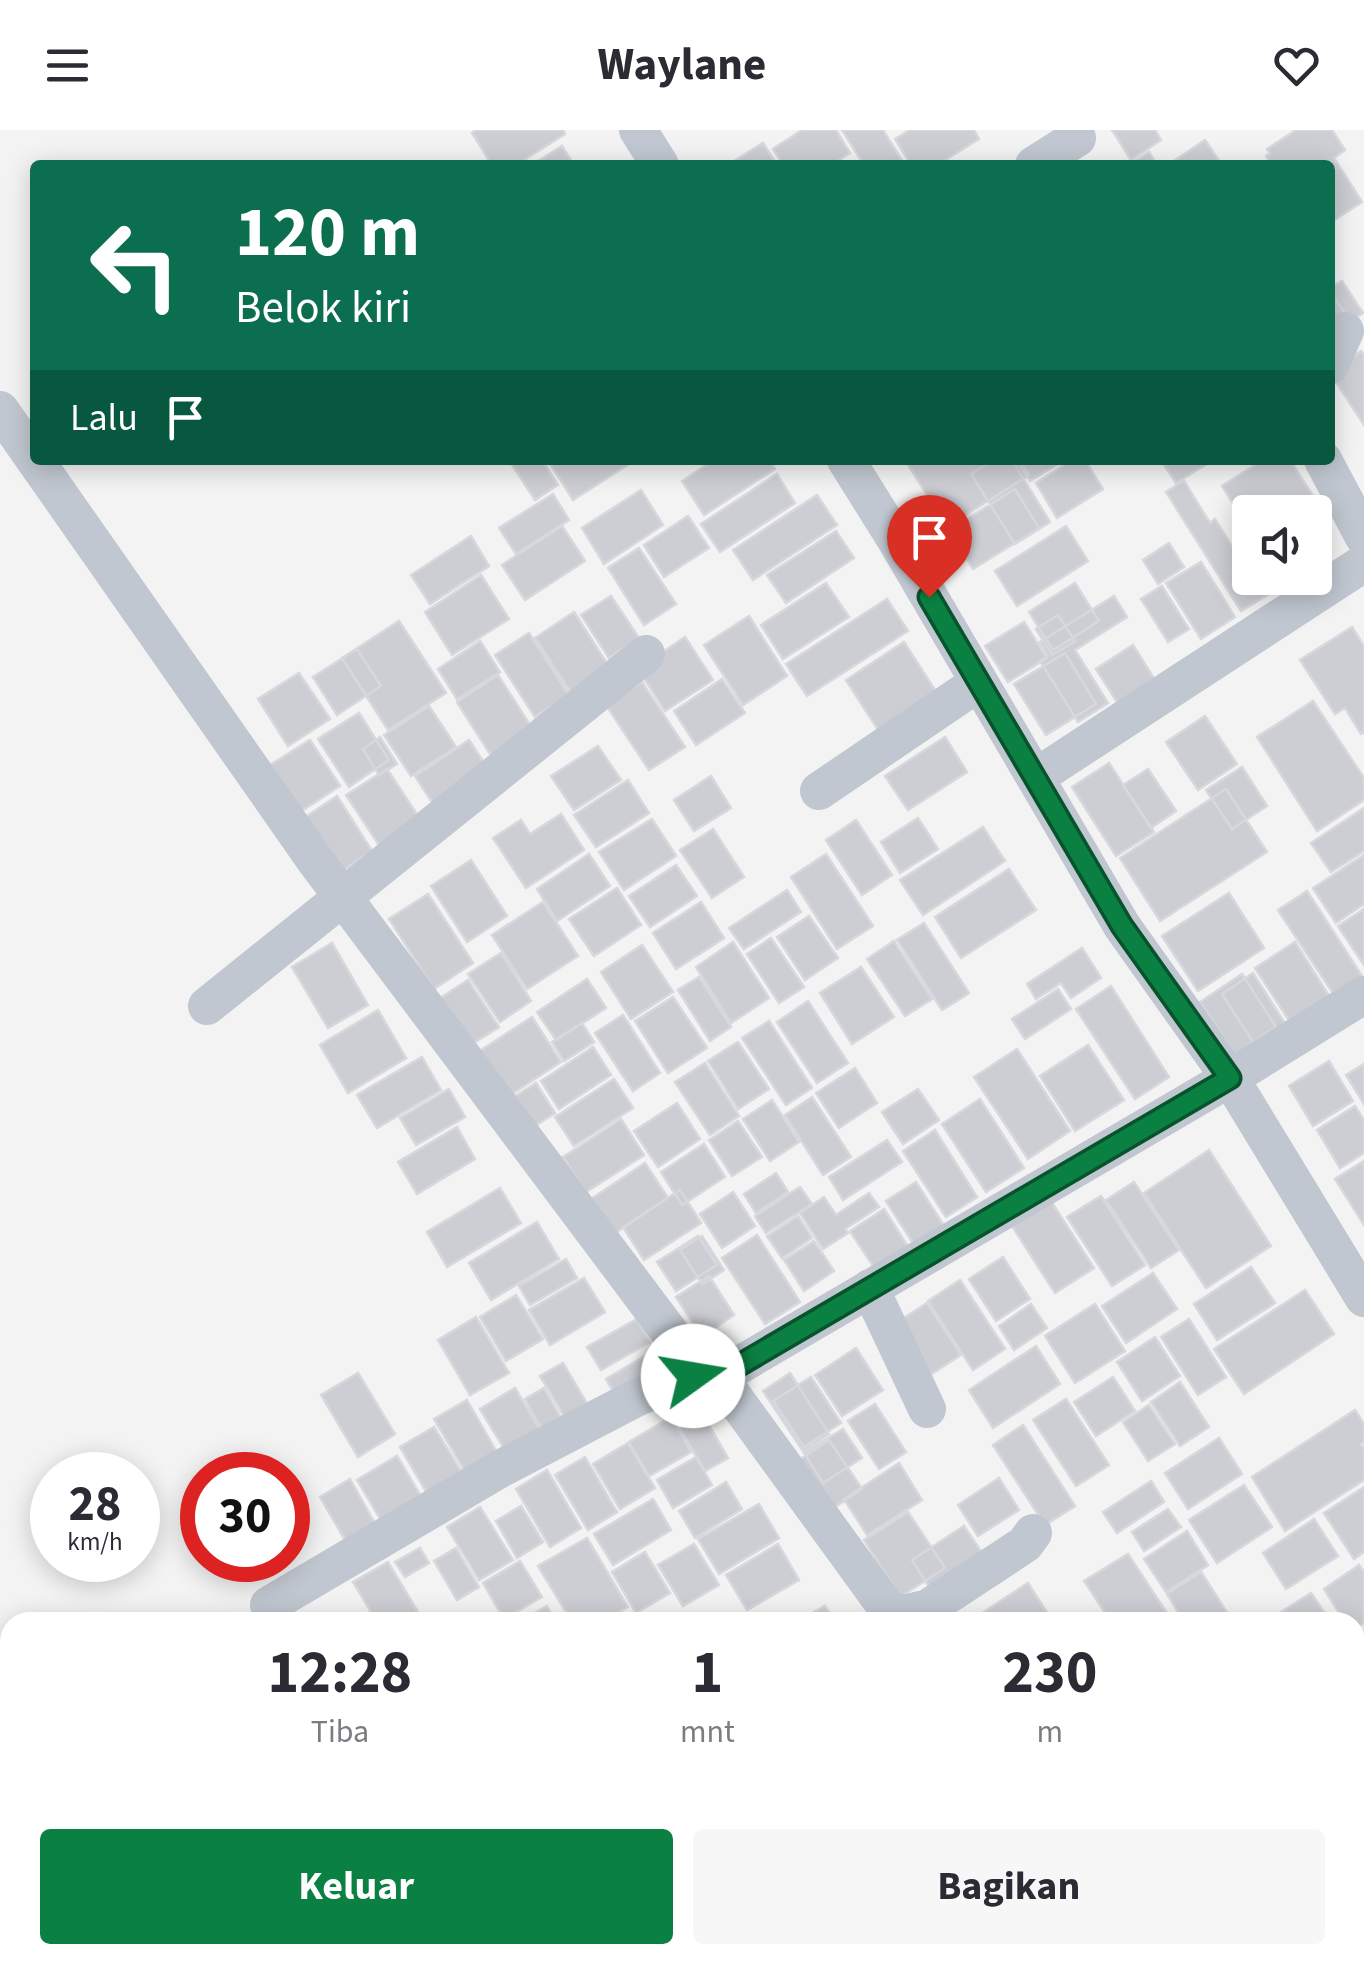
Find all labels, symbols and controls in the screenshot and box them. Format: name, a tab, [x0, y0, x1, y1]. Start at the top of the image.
text: Waylane	[598, 33, 766, 97]
icon: menu	[40, 38, 95, 93]
icon: heart	[1269, 38, 1324, 93]
text: 120 m	[235, 183, 420, 283]
icon: left	[70, 200, 200, 330]
text: Belok kiri	[235, 276, 411, 340]
icon: arrive	[158, 390, 213, 445]
text: Lalu	[70, 391, 138, 445]
pin	[887, 495, 972, 598]
map controls	[1232, 495, 1332, 595]
button: sound	[1232, 495, 1332, 595]
icon: arrive	[902, 510, 957, 565]
position arrow	[641, 1324, 745, 1428]
speed limit sign: 30	[180, 1452, 310, 1582]
text: 28	[69, 1469, 121, 1540]
text: km/h	[67, 1524, 123, 1560]
text: 12:28	[268, 1631, 412, 1716]
text: 1	[691, 1631, 723, 1716]
text: 230	[1002, 1631, 1097, 1716]
text: Tiba	[311, 1709, 369, 1755]
text: mnt	[680, 1709, 735, 1755]
text: m	[1037, 1709, 1063, 1755]
button: Keluar	[40, 1829, 673, 1944]
button: Bagikan	[693, 1829, 1325, 1944]

